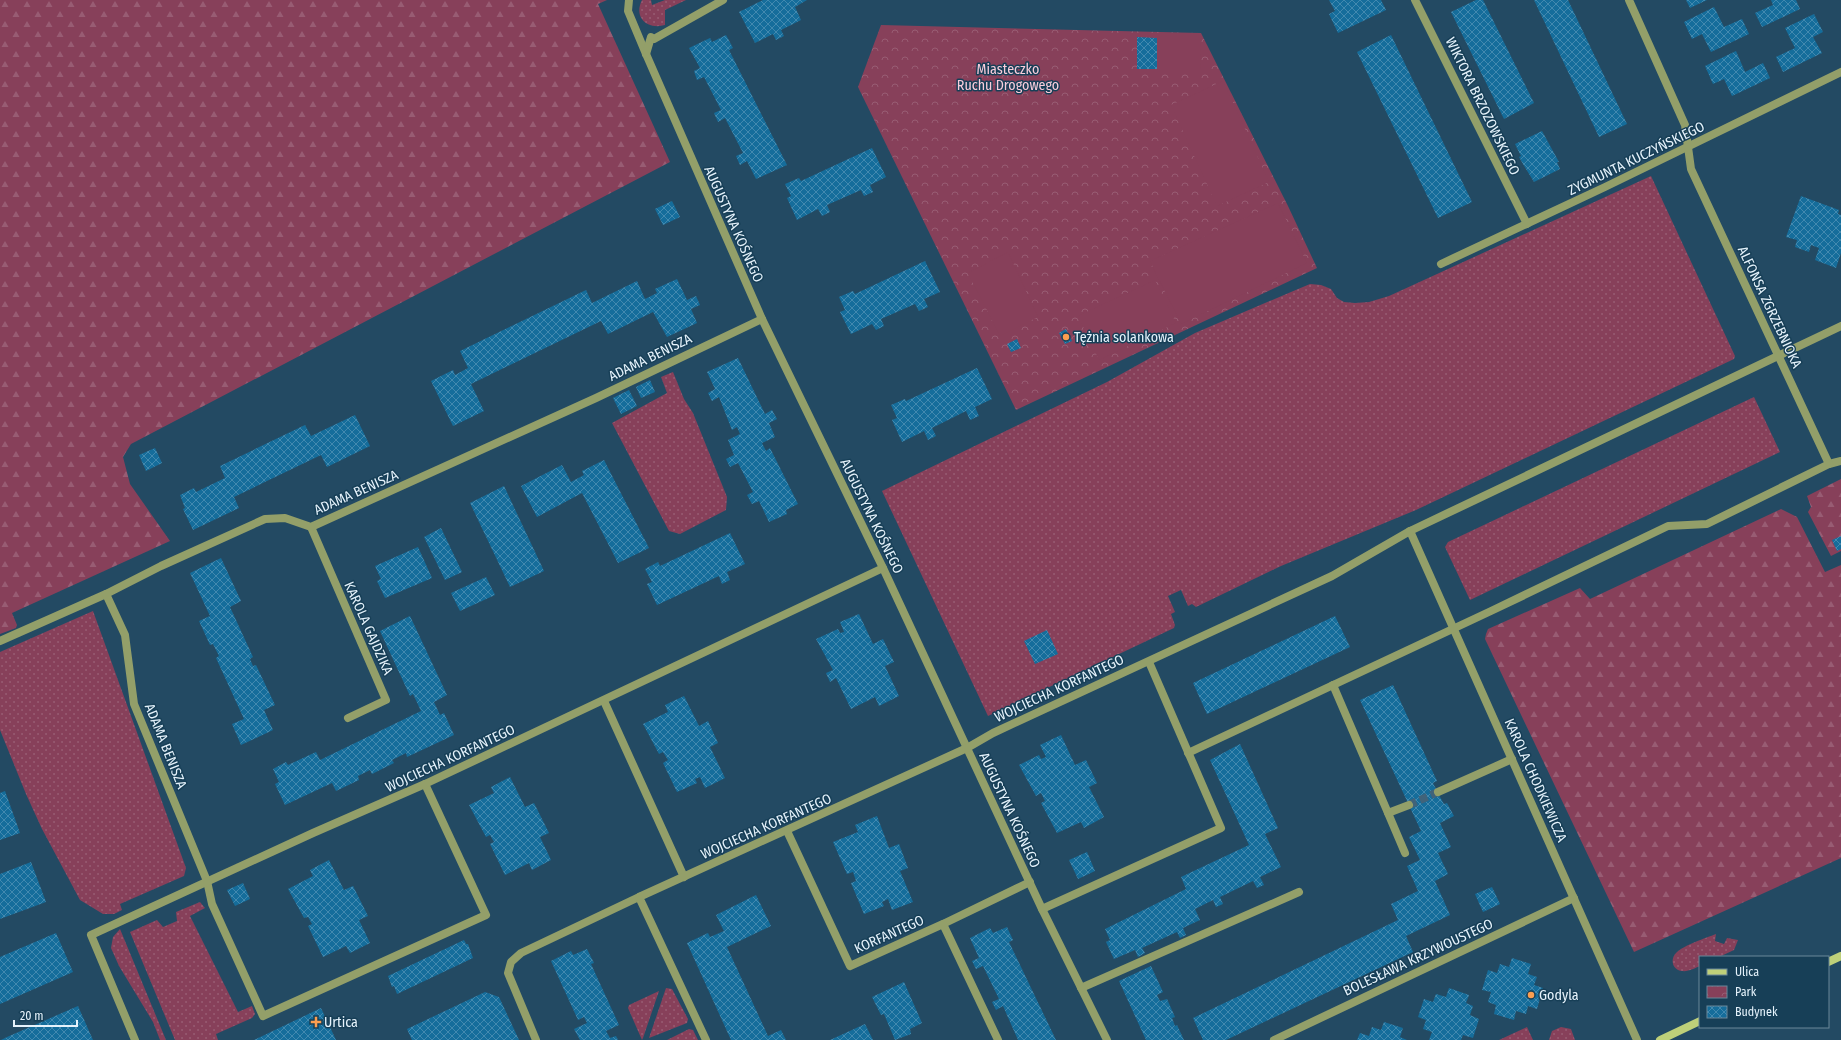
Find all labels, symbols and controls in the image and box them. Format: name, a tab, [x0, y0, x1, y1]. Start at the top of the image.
street label: WIKTORA BRZOZOWSKIEGO	[1442, 35, 1523, 178]
park label: Miasteczko Ruchu Drogowego	[957, 61, 1059, 94]
street label: ZYGMUNTA KUCZYŃSKIEGO	[1565, 117, 1708, 199]
street label: AUGUSTYNA KOŚNEGO	[700, 163, 768, 285]
street label: ALFONSA ZGRZEBNIOKA	[1734, 244, 1806, 371]
place label: Tężnia solankowa	[1074, 329, 1174, 346]
street label: ADAMA BENISZA	[606, 330, 695, 385]
marker: Tężnia solankowa	[1061, 332, 1071, 342]
street label: AUGUSTYNA KOŚNEGO	[836, 456, 908, 577]
street label: ADAMA BENISZA	[311, 466, 402, 519]
street label: KAROLA GAJDZIKA	[340, 579, 397, 678]
street label: WOJCIECHA KORFANTEGO	[992, 651, 1127, 726]
street label: ADAMA BENISZA	[141, 701, 191, 792]
street label: KAROLA CHODKIEWICZA	[1501, 716, 1571, 845]
street label: WOJCIECHA KORFANTEGO	[383, 721, 518, 796]
street label: AUGUSTYNA KOŚNEGO	[975, 749, 1045, 871]
street label: WOJCIECHA KORFANTEGO	[698, 790, 834, 863]
street label: KORFANTEGO	[852, 911, 927, 957]
street label: BOLESŁAWA KRZYWOUSTEGO	[1341, 915, 1496, 1000]
legend	[1699, 956, 1829, 1028]
text: Ulica	[1735, 965, 1759, 979]
text: Park	[1735, 985, 1757, 999]
place label: Godyla	[1539, 987, 1579, 1004]
marker: Godyla	[1526, 990, 1536, 1000]
scale bar	[14, 1002, 77, 1028]
text: Budynek	[1735, 1005, 1778, 1019]
text: 20 m	[20, 1009, 44, 1023]
place label: Urtica	[324, 1014, 358, 1031]
marker: Urtica	[311, 1017, 321, 1027]

